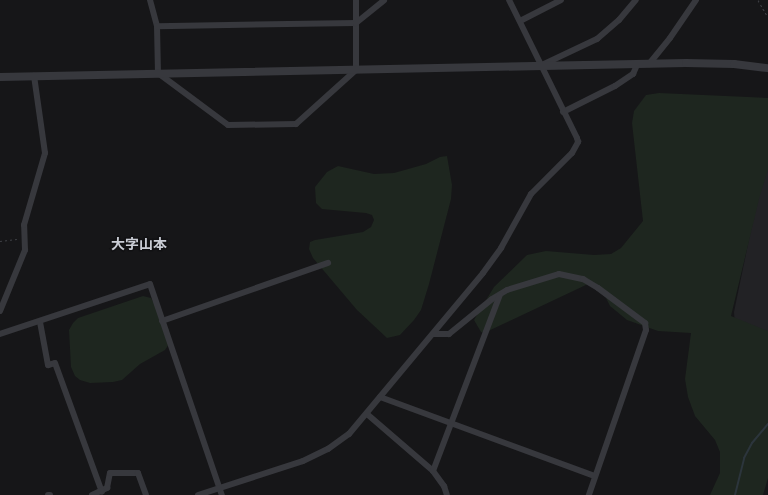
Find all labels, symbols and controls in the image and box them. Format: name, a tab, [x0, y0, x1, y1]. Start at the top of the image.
district label: 大字山本	[111, 236, 167, 252]

